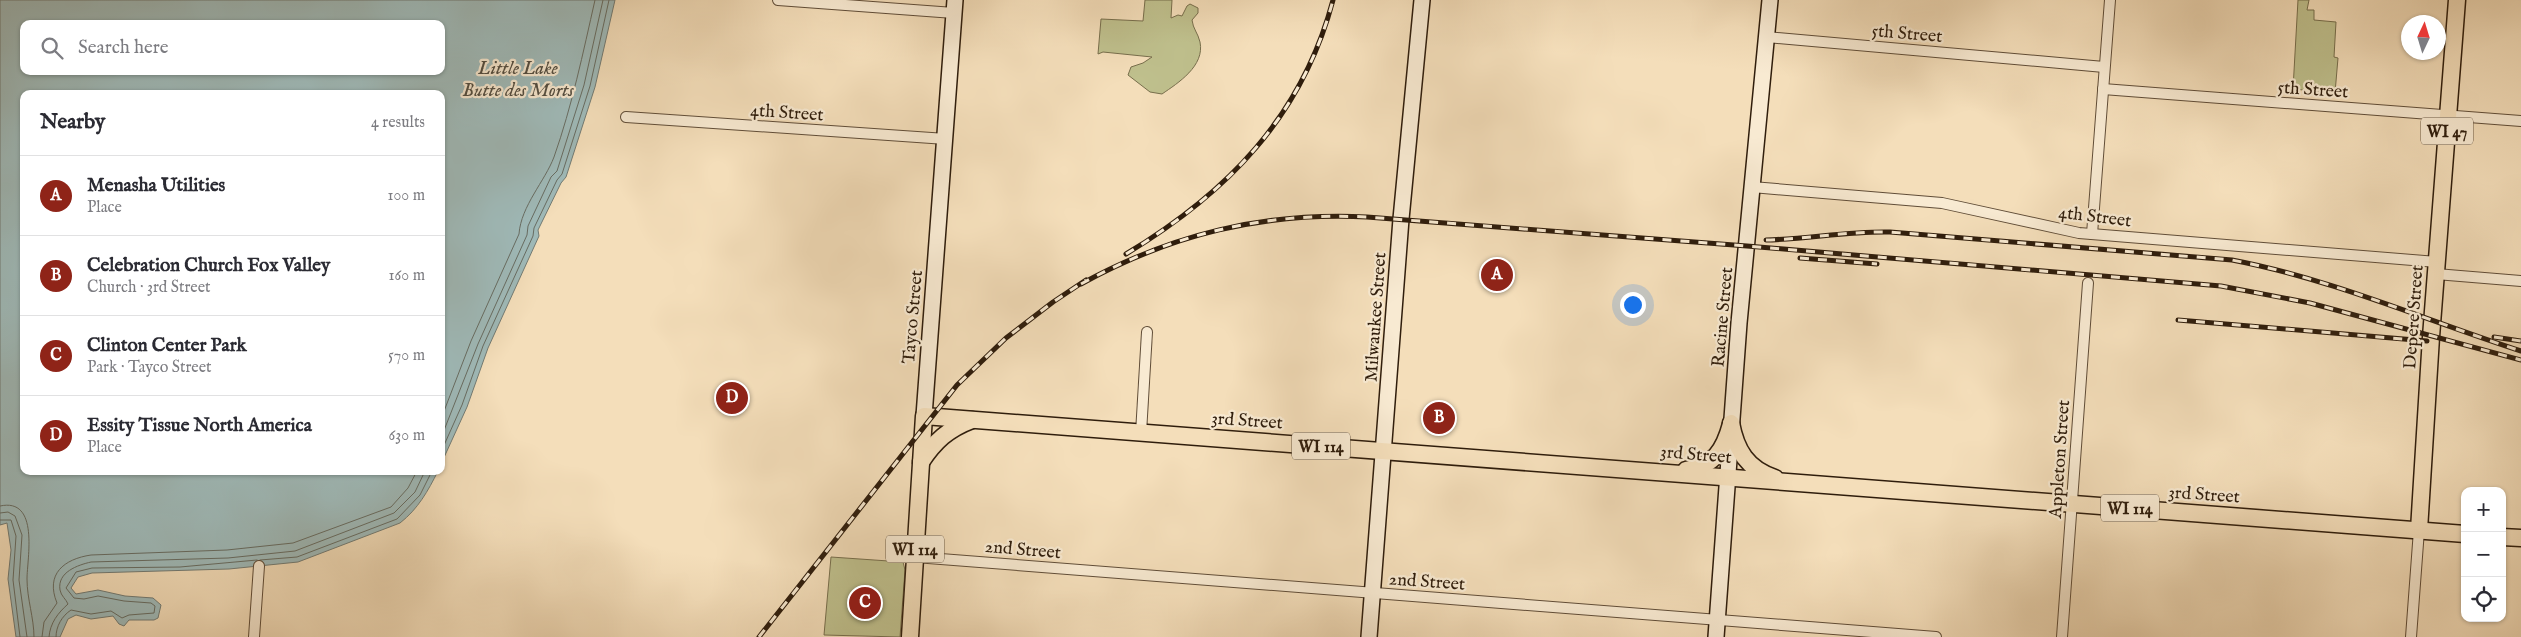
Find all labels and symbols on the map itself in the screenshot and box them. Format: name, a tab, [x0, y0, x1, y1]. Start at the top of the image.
north arrow	[2401, 15, 2446, 60]
street label: 5th Street	[1871, 20, 1943, 49]
water label: Little Lake Butte des Morts	[462, 57, 574, 103]
street label: 5th Street	[2277, 77, 2349, 104]
street label: 4th Street	[750, 99, 824, 128]
road number: WI 47	[2421, 118, 2473, 144]
street label: 4th Street	[2057, 202, 2133, 233]
street label: Milwaukee Street	[1360, 251, 1392, 383]
pin: A	[1481, 256, 1513, 294]
street label: Depere Street	[2399, 264, 2430, 370]
street label: Racine Street	[1708, 266, 1739, 368]
street label: Tayco Street	[898, 269, 929, 365]
your location	[1620, 292, 1646, 318]
pin: D	[716, 379, 748, 417]
pin: B	[1423, 399, 1455, 437]
street label: Appleton Street	[2045, 399, 2076, 520]
street label: 3rd Street	[1210, 408, 1283, 435]
road number: WI 114	[1292, 432, 1350, 460]
street label: 3rd Street	[1659, 441, 1733, 470]
street label: 3rd Street	[2167, 482, 2240, 509]
road number: WI 114	[2101, 494, 2159, 522]
road number: WI 114	[886, 536, 944, 562]
street label: 2nd Street	[984, 536, 1062, 565]
street label: 2nd Street	[1388, 568, 1466, 597]
pin: C	[849, 584, 881, 622]

